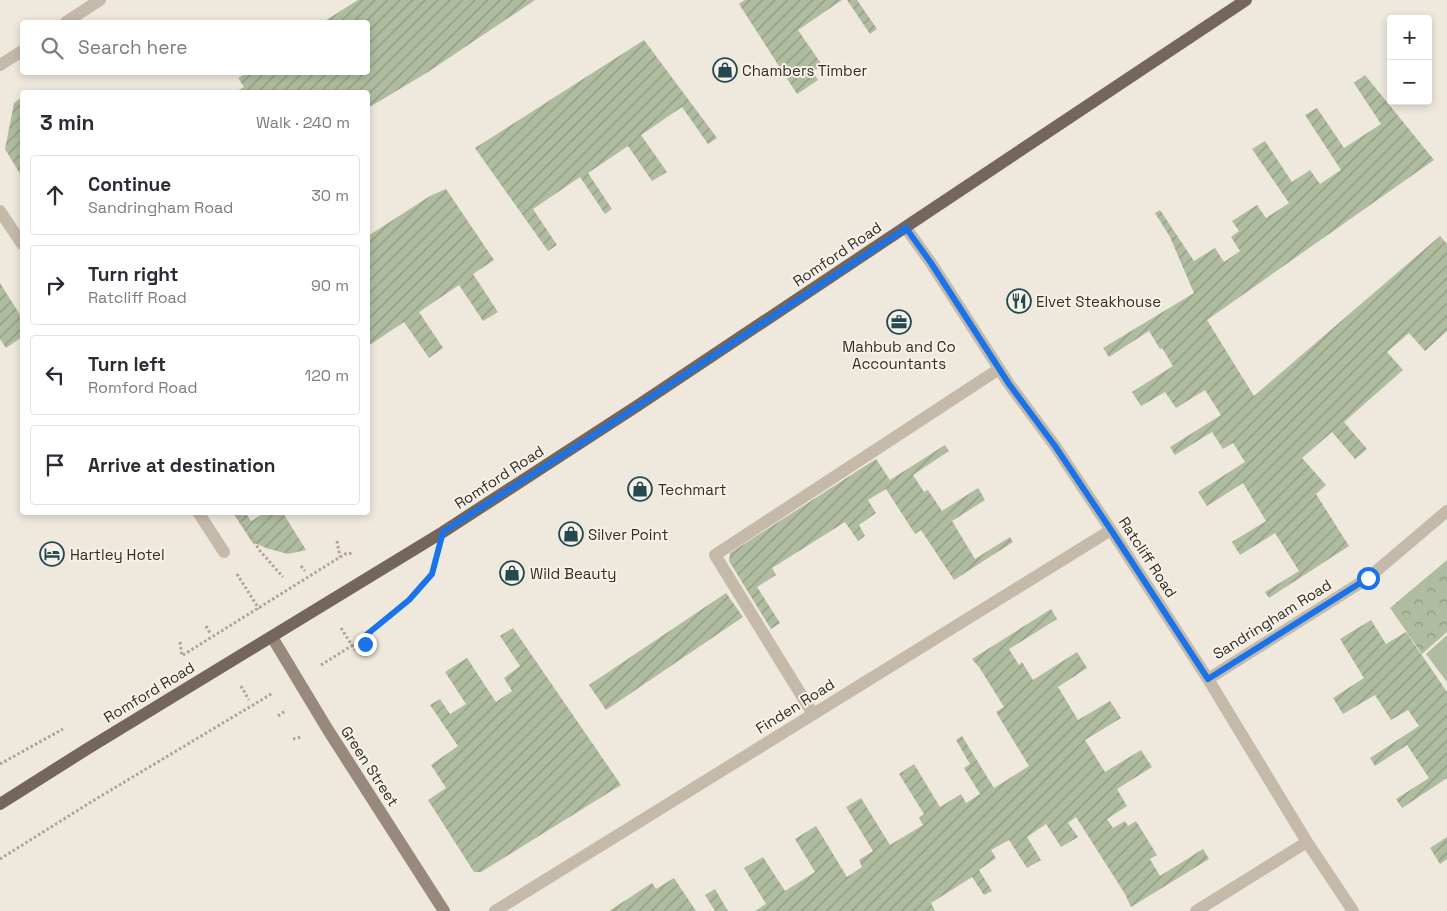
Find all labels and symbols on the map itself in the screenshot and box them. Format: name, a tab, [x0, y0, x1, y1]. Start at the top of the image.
shop icon: Chambers Timber	[712, 57, 738, 83]
place label: Chambers Timber	[742, 61, 868, 80]
street label: Romford Road	[789, 217, 885, 291]
restaurant icon: Elvet Steakhouse	[1006, 288, 1032, 314]
place label: Elvet Steakhouse	[1036, 292, 1161, 311]
office icon: Mahbub and Co Accountants	[886, 309, 912, 335]
place label: Mahbub and Co Accountants	[842, 337, 956, 373]
street label: Romford Road	[451, 441, 547, 513]
shop icon: Techmart	[627, 476, 653, 502]
place label: Techmart	[658, 480, 727, 499]
street label: Ratcliff Road	[1115, 513, 1181, 601]
shop icon: Silver Point	[558, 521, 584, 547]
place label: Silver Point	[588, 525, 668, 544]
hotel icon: Hartley Hotel	[39, 541, 65, 567]
place label: Hartley Hotel	[70, 545, 165, 564]
shop icon: Wild Beauty	[499, 560, 525, 586]
place label: Wild Beauty	[530, 564, 616, 583]
route start	[1357, 567, 1380, 590]
street label: Sandringham Road	[1209, 575, 1335, 663]
route end	[354, 633, 377, 656]
street label: Romford Road	[100, 657, 198, 727]
street label: Finden Road	[752, 674, 838, 738]
street label: Green Street	[337, 722, 403, 810]

